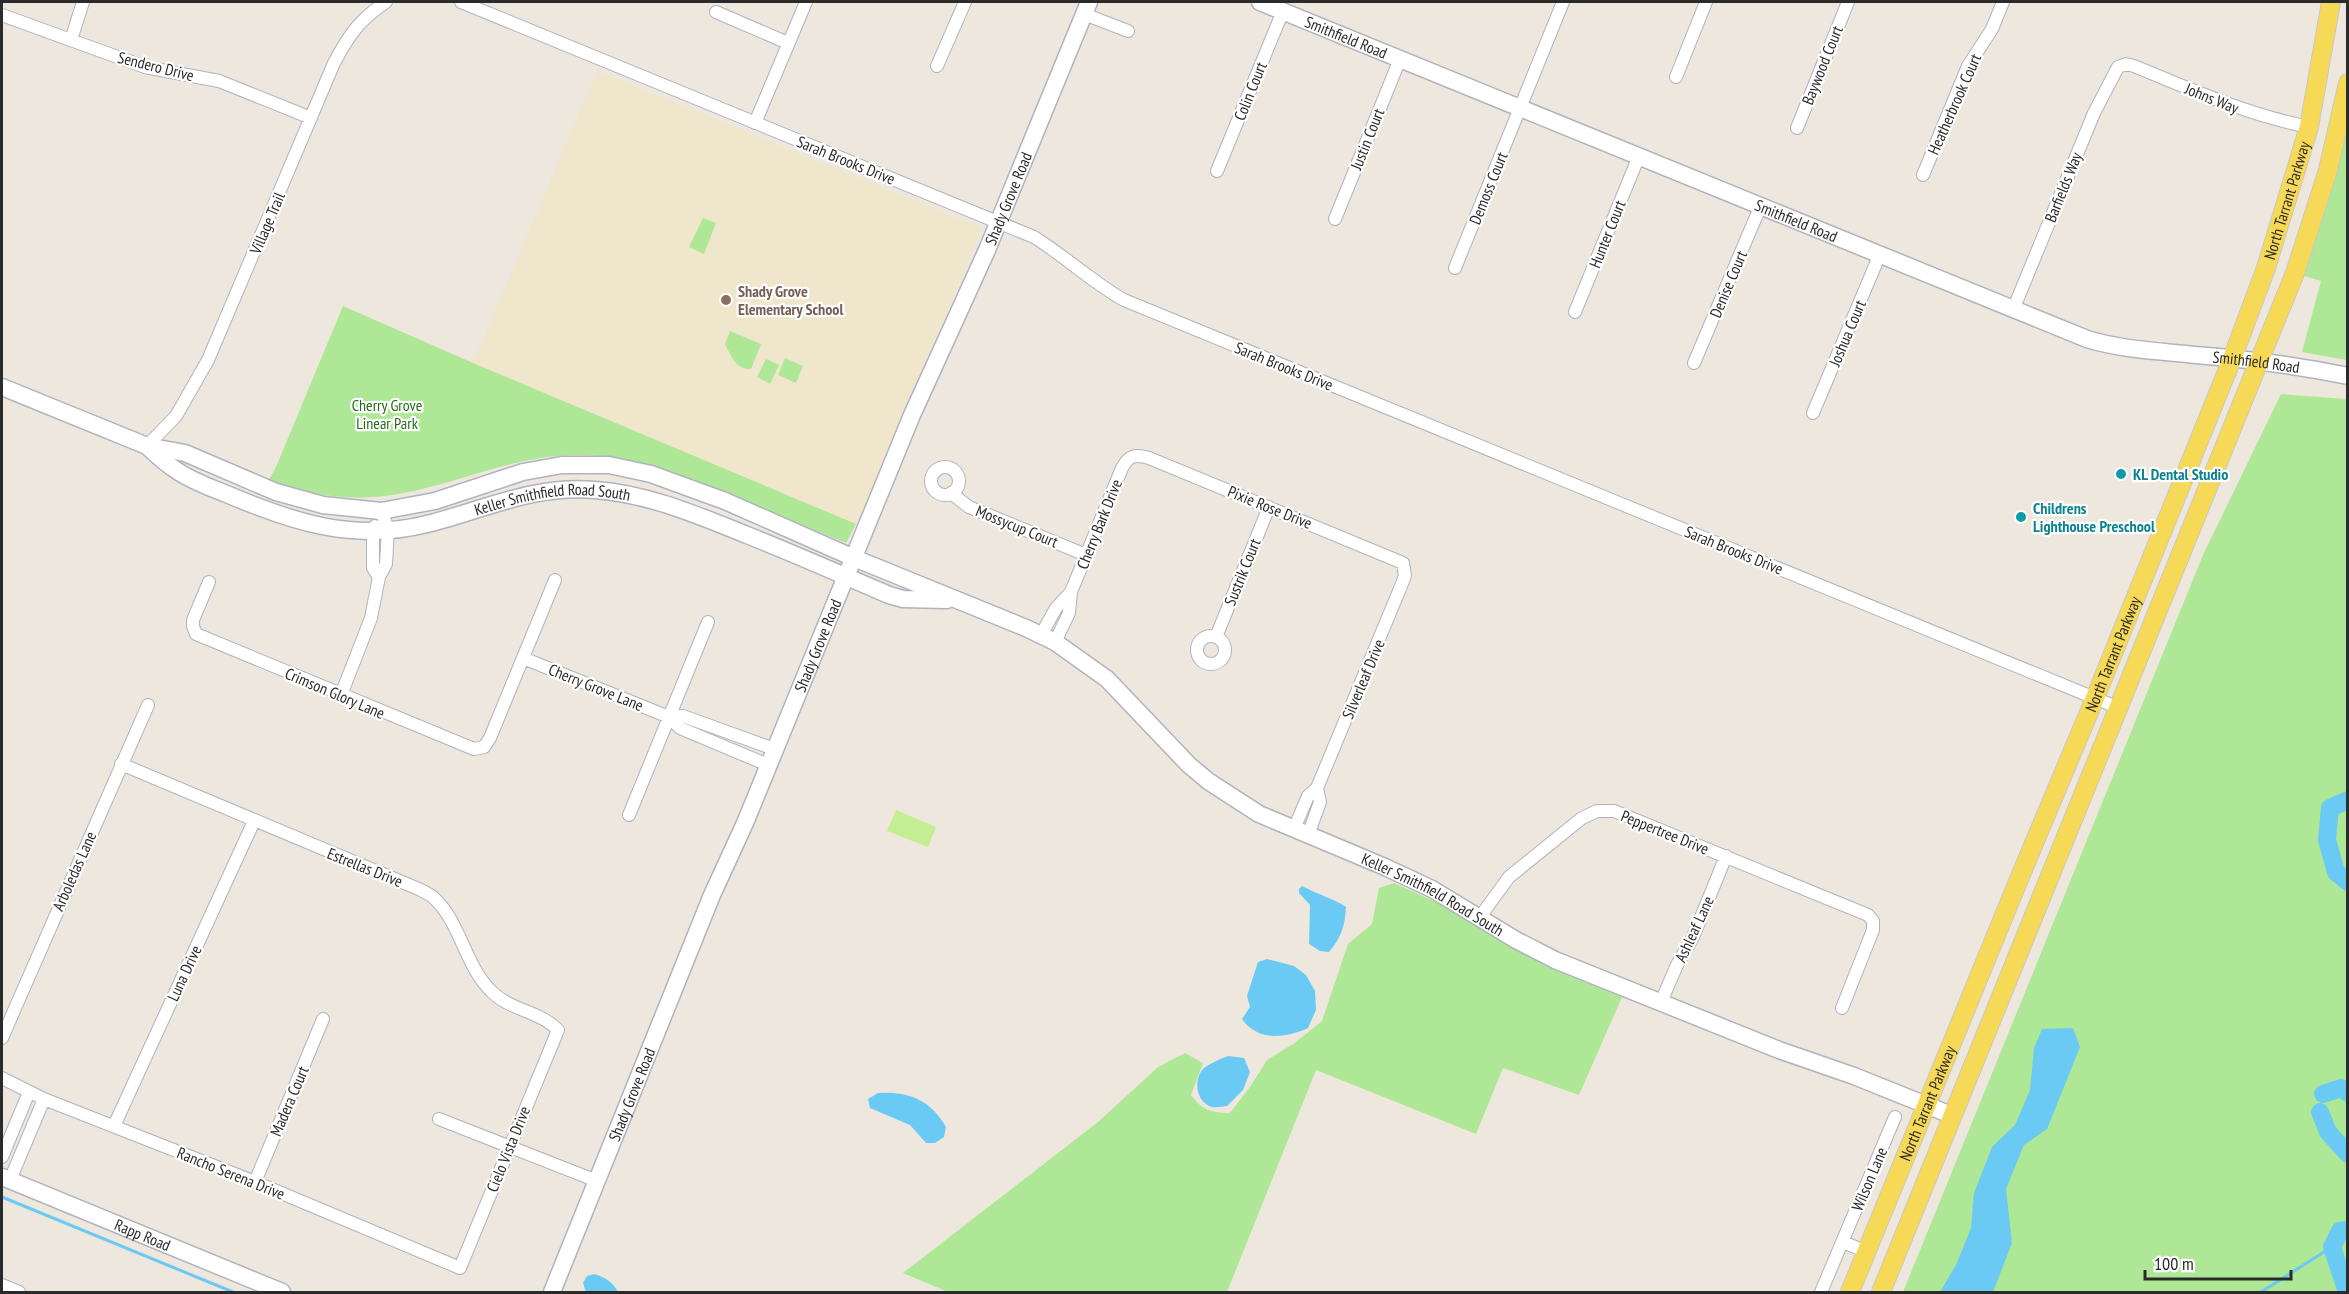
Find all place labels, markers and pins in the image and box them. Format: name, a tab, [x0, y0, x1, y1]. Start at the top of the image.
place label: Shady Grove Elementary School	[738, 281, 843, 319]
marker: Shady Grove Elementary School	[719, 293, 733, 307]
place label: KL Dental Studio	[2133, 464, 2228, 484]
marker: KL Dental Studio	[2114, 467, 2128, 481]
place label: Childrens Lighthouse Preschool	[2033, 498, 2155, 536]
marker: Childrens Lighthouse Preschool	[2014, 510, 2028, 524]

